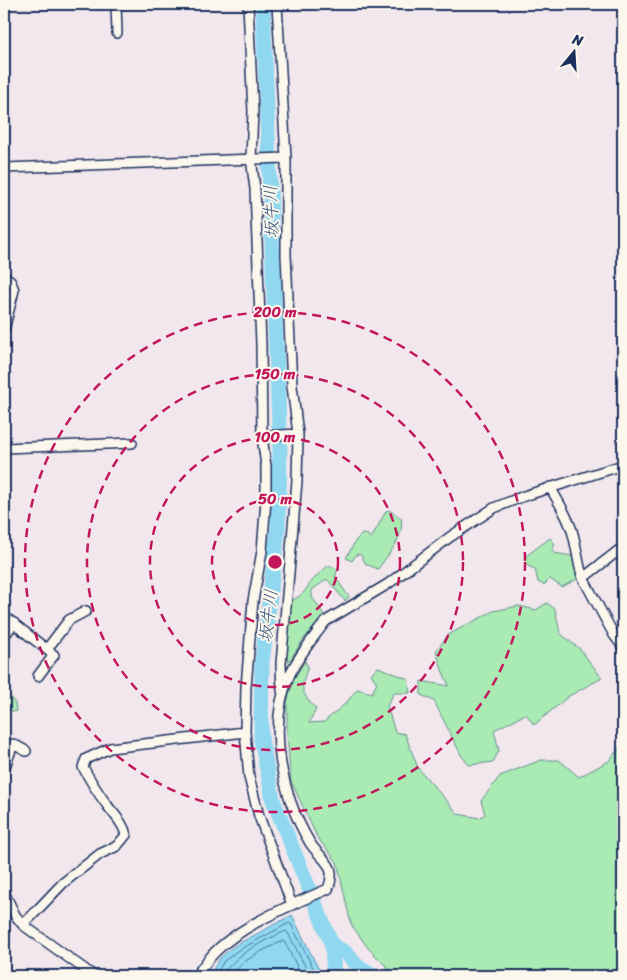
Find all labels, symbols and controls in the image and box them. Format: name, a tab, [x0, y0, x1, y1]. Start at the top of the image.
text: N	[568, 26, 587, 54]
north arrow	[550, 28, 600, 78]
water label: 坂牛川	[254, 184, 288, 240]
text: 200 m	[252, 299, 297, 325]
text: 150 m	[255, 361, 296, 387]
text: 100 m	[255, 424, 296, 450]
text: 50 m	[258, 486, 293, 512]
centre of rings	[266, 553, 284, 571]
water label: 坂牛川	[249, 587, 287, 645]

